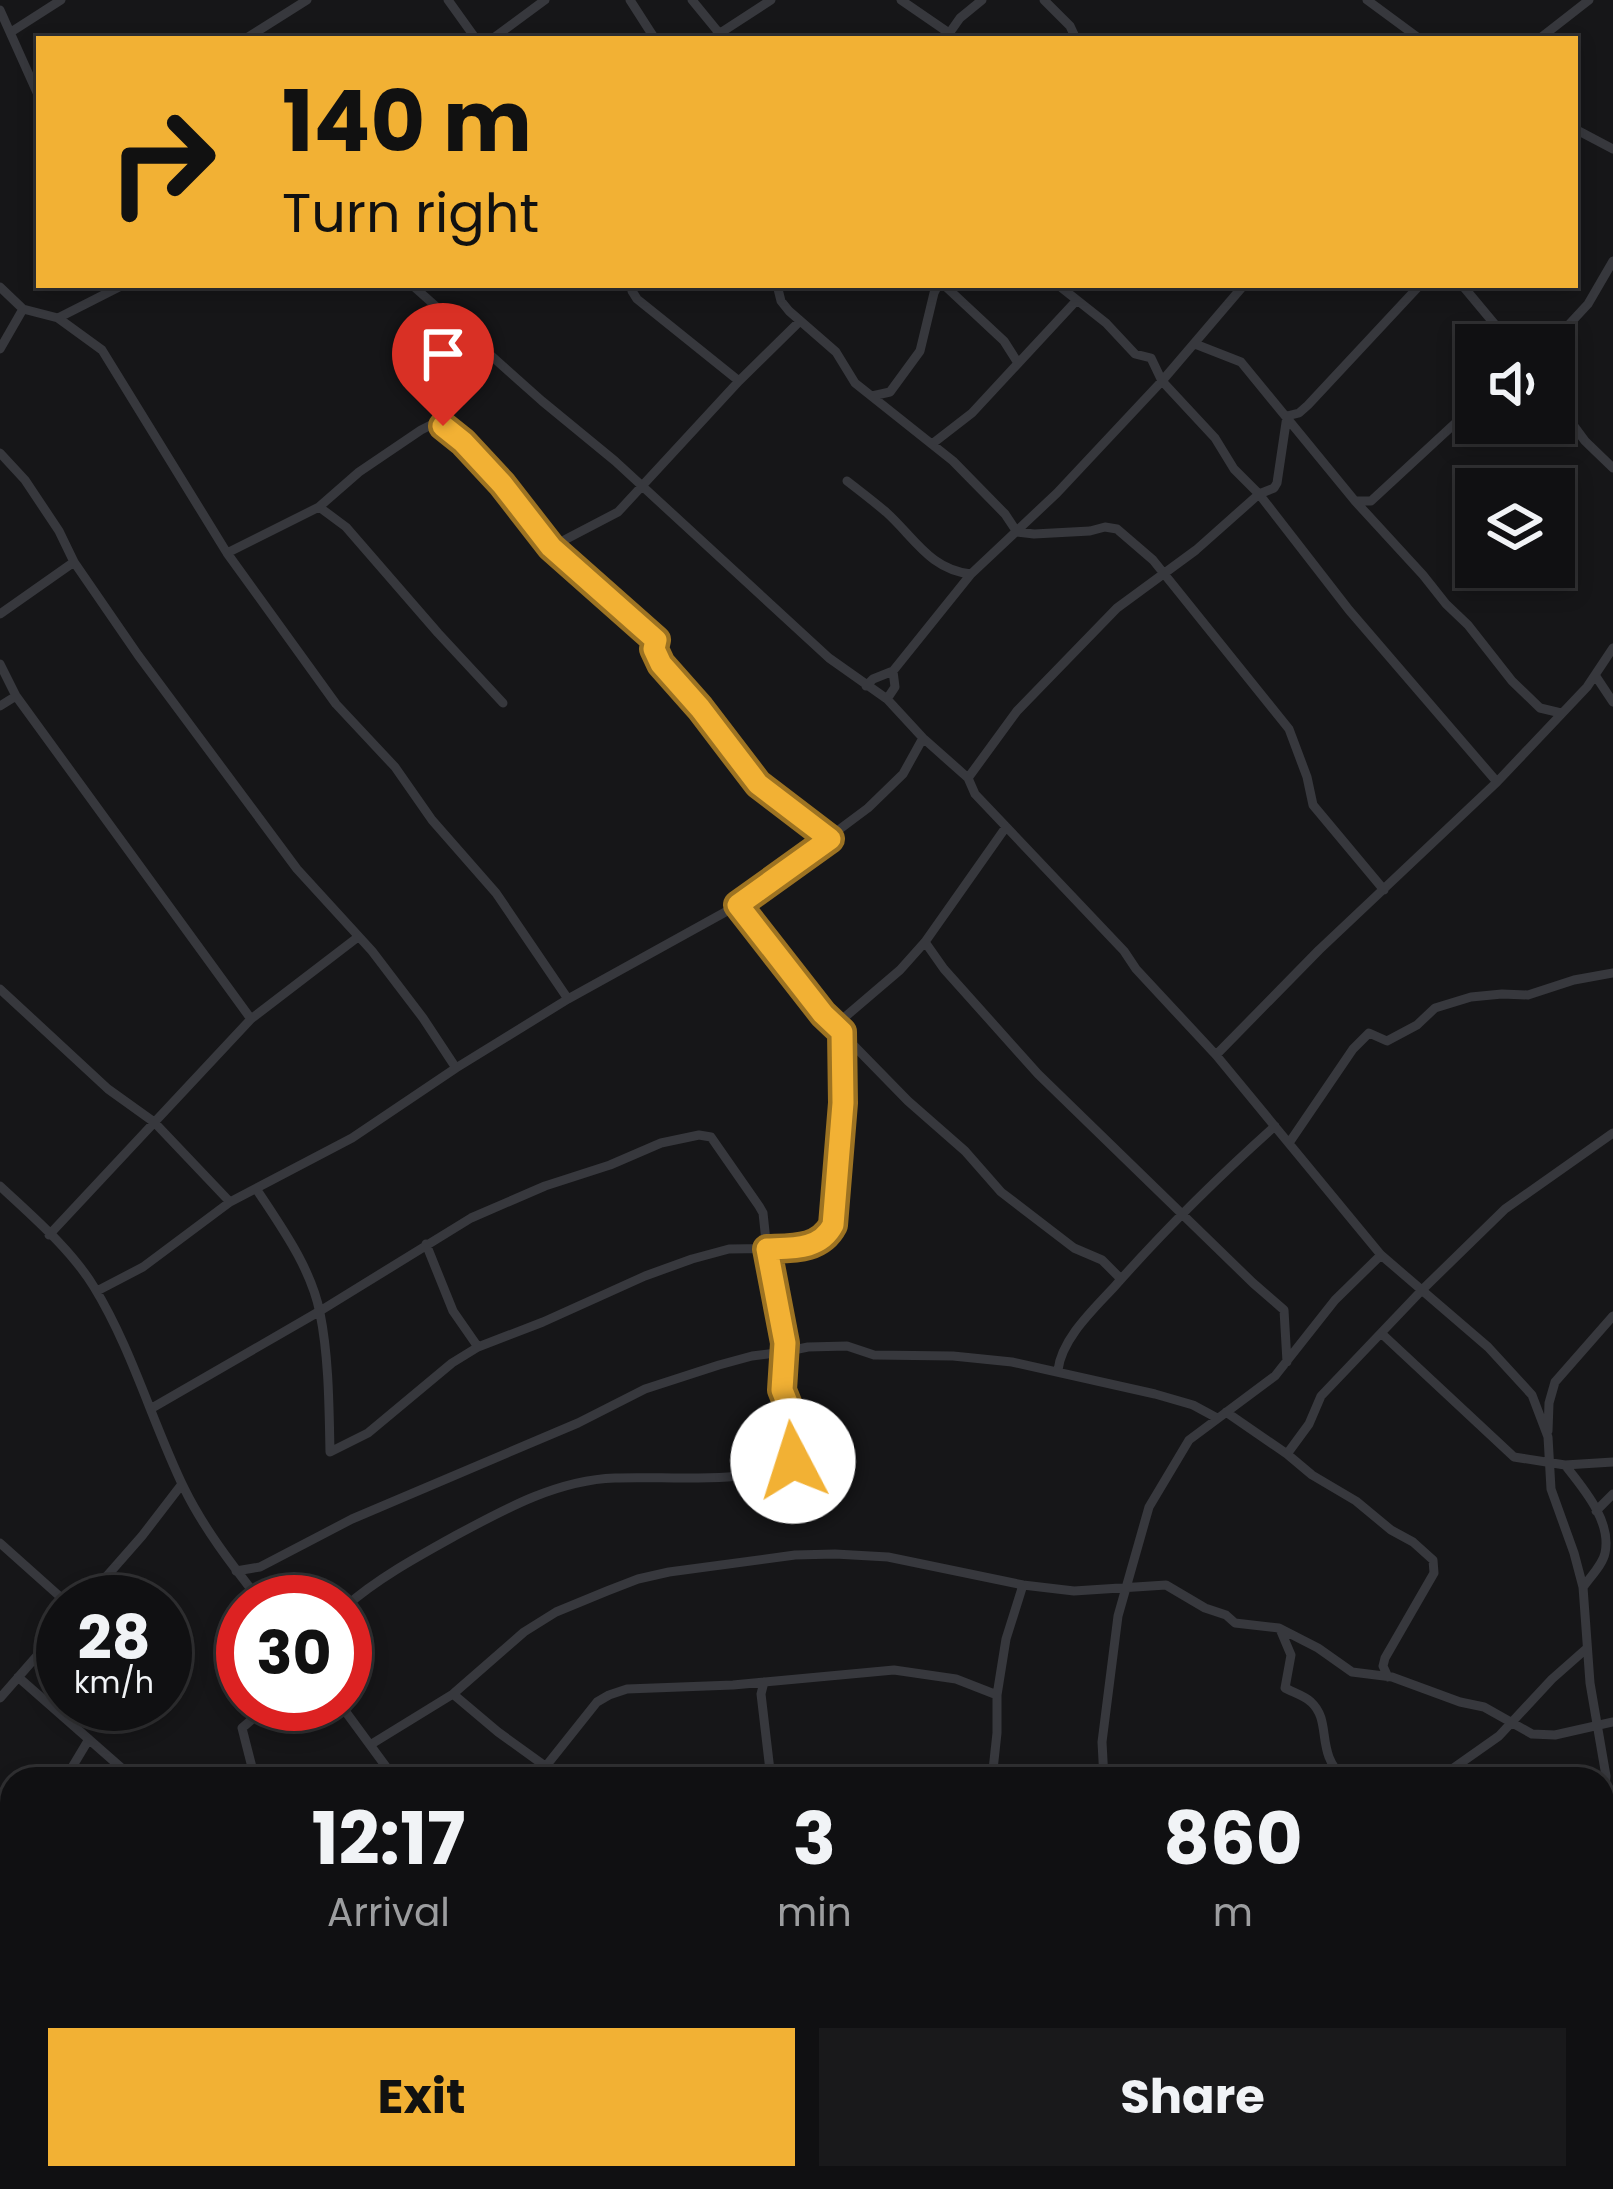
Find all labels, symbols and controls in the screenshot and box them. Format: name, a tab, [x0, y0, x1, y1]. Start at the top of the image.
text: 140 m	[282, 63, 532, 180]
icon: right	[84, 84, 240, 240]
text: Turn right	[282, 175, 539, 251]
pin	[392, 303, 494, 426]
icon: arrive	[410, 321, 476, 387]
map controls	[1455, 324, 1575, 588]
button: sound	[1455, 324, 1575, 444]
button: layers	[1455, 468, 1575, 588]
position arrow	[730, 1398, 856, 1524]
speed limit sign: 30	[216, 1575, 372, 1731]
text: 28	[77, 1596, 151, 1680]
text: km/h	[74, 1661, 154, 1704]
text: 12:17	[311, 1788, 466, 1889]
text: 3	[793, 1788, 836, 1889]
text: 860	[1163, 1788, 1303, 1889]
text: Arrival	[327, 1885, 450, 1940]
text: min	[777, 1885, 852, 1940]
text: m	[1213, 1885, 1253, 1940]
button: Exit	[48, 2028, 795, 2166]
button: Share	[819, 2028, 1566, 2166]

